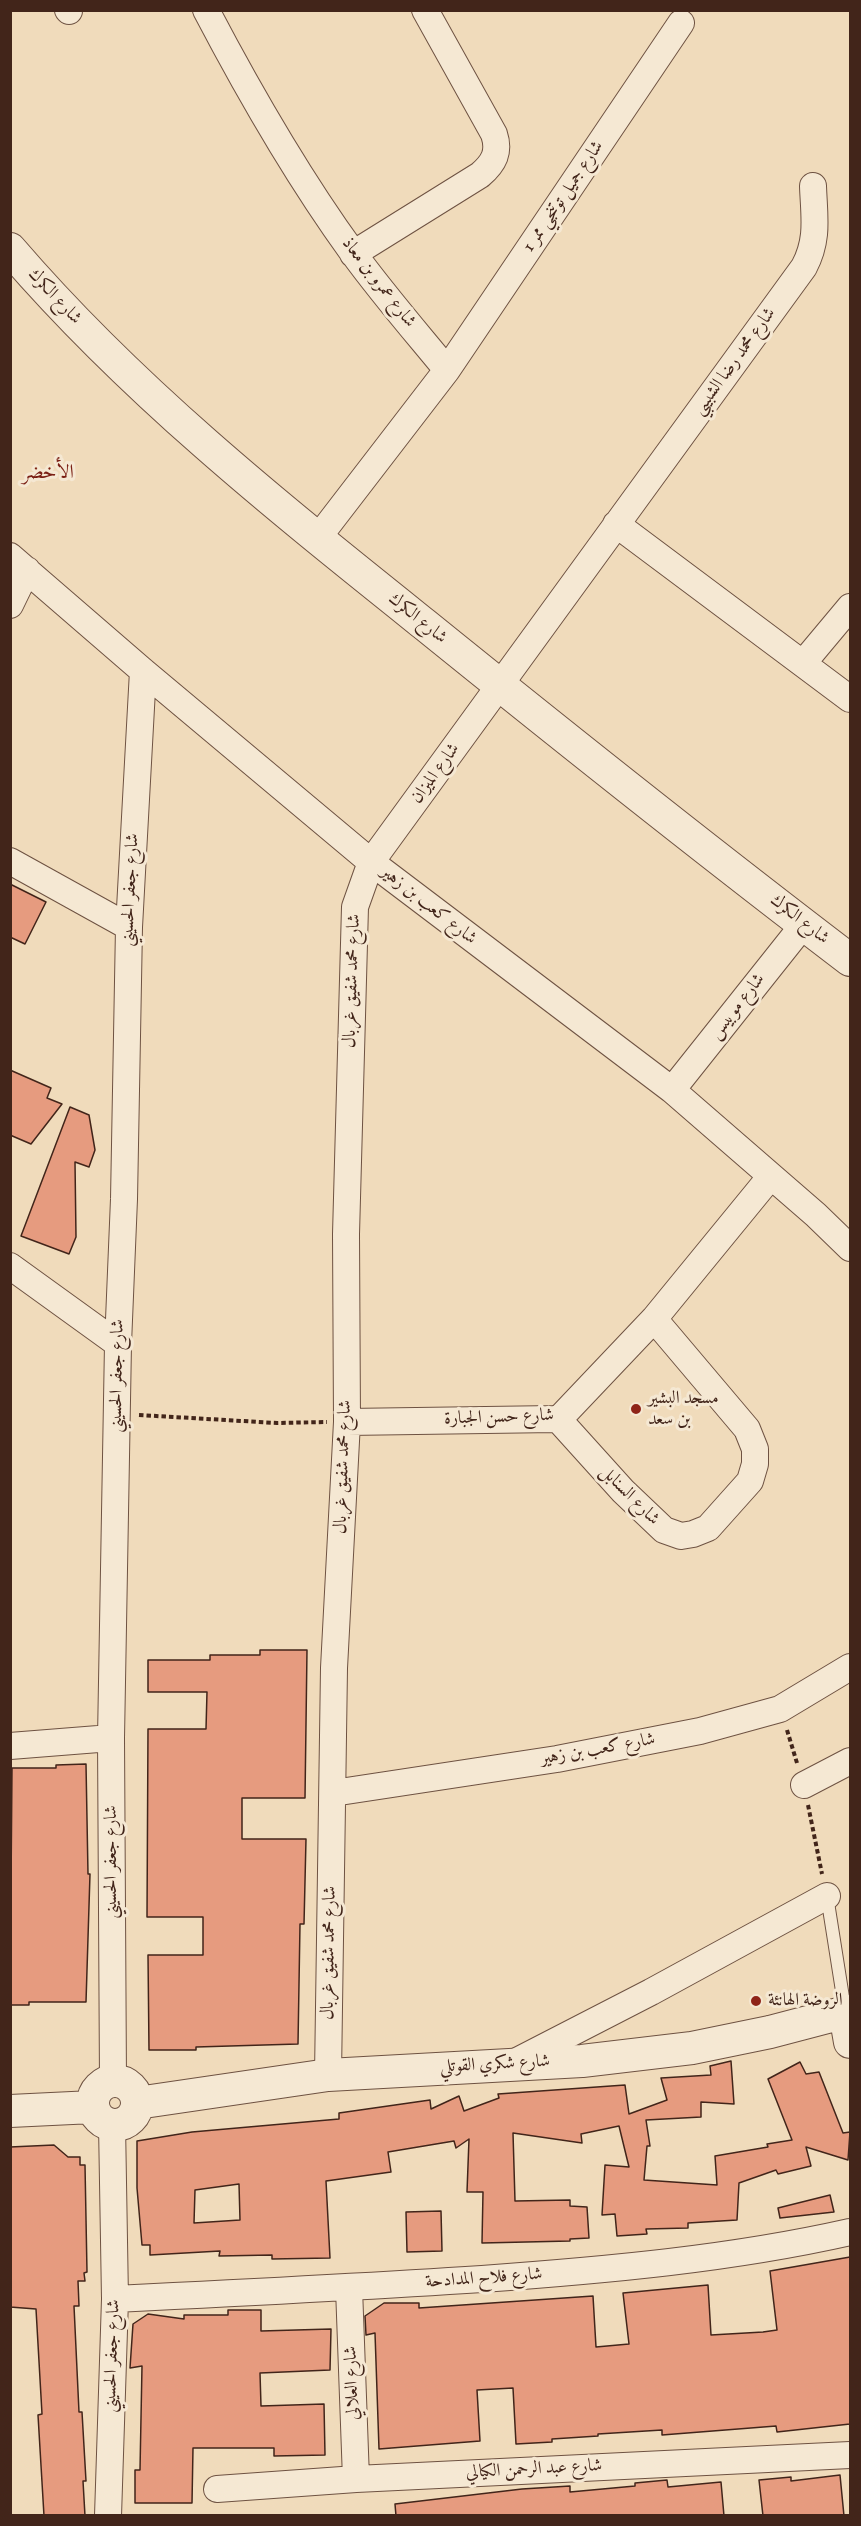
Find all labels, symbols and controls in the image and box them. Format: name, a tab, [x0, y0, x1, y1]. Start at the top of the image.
street label: شارع جميل توتنجي ممر 1	[519, 137, 609, 257]
street label: شارع عمرو بن معاذ	[336, 234, 420, 332]
street label: شارع الكرك	[22, 264, 86, 330]
street label: شارع محمد رضا الشبيبي	[689, 304, 781, 420]
district label: الأخضر	[22, 462, 74, 486]
street label: شارع الكرك	[383, 589, 451, 649]
street label: شارع الميزان	[407, 740, 465, 808]
street label: شارع جعفر الحسيني	[117, 833, 145, 947]
street label: شارع كعب بن زهير	[376, 862, 480, 950]
street label: شارع الكرك	[765, 890, 833, 950]
street label: شارع محمد شفيق غربال	[340, 914, 366, 1048]
street label: شارع موبيس	[706, 970, 770, 1044]
street label: شارع جعفر الحسيني	[106, 1319, 130, 1433]
place label: مسجد البشير بن سعد	[648, 1388, 719, 1430]
street label: شارع محمد شفيق غربال	[331, 1400, 357, 1534]
marker: مسجد البشير بن سعد	[629, 1402, 643, 1416]
street label: شارع حسن الجبارة	[444, 1405, 554, 1431]
street label: شارع السنابل	[594, 1461, 664, 1531]
street label: شارع كعب بن زهير	[539, 1729, 657, 1771]
street label: شارع جعفر الحسيني	[101, 1805, 123, 1919]
street label: شارع محمد شفيق غربال	[318, 1886, 342, 2020]
place label: الروضة الهانئة	[768, 1990, 843, 2012]
marker: الروضة الهانئة	[749, 1994, 763, 2008]
street label: شارع شكري القوتلي	[439, 2051, 551, 2079]
street label: شارع فلاح المدادحة	[425, 2264, 543, 2294]
street label: شارع جعفر الحسيني	[100, 2299, 126, 2413]
street label: شارع العلالي	[341, 2346, 365, 2420]
street label: شارع عبد الرحمن الكيالي	[465, 2456, 603, 2484]

